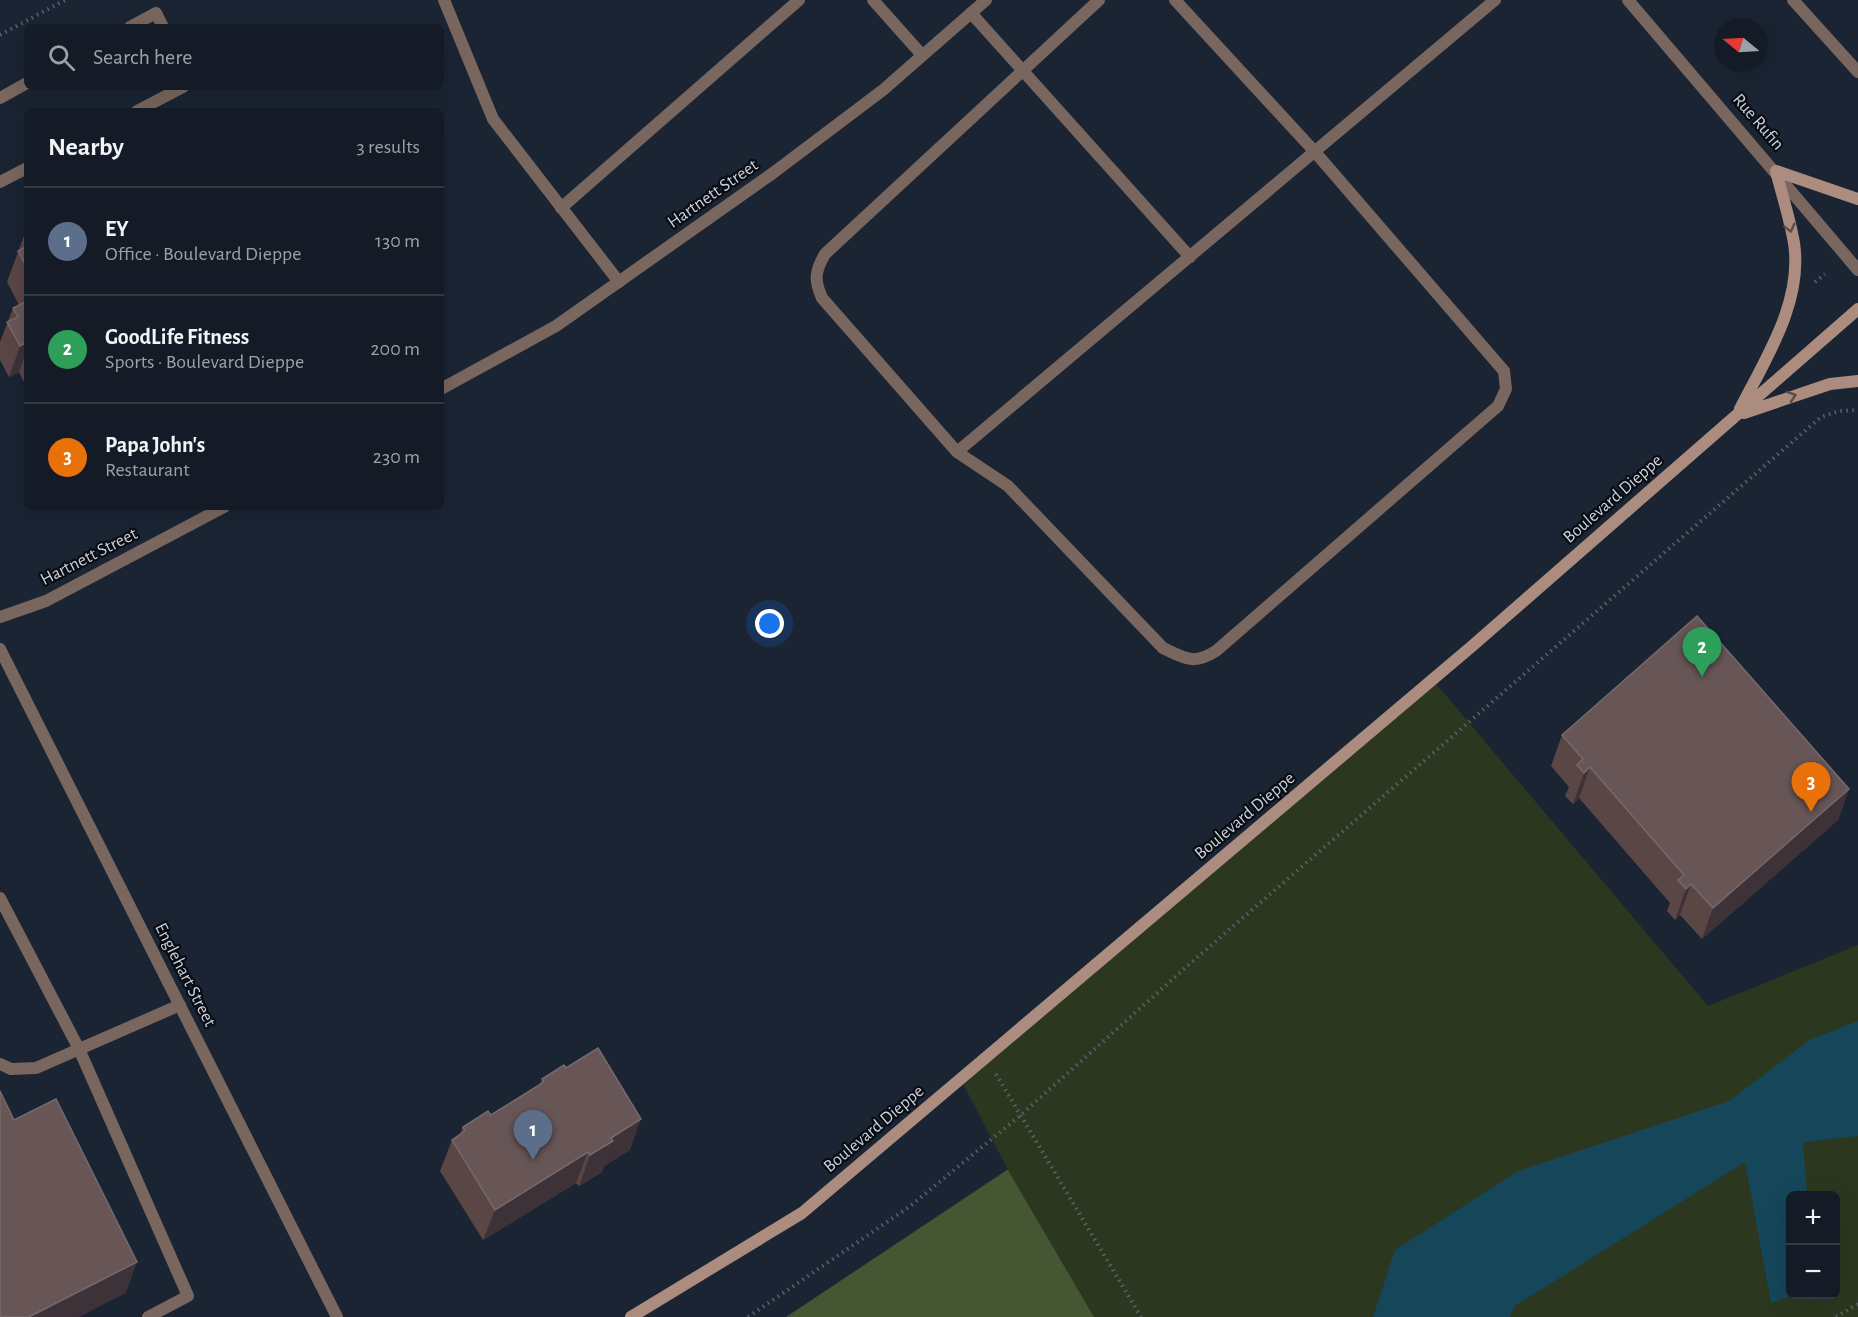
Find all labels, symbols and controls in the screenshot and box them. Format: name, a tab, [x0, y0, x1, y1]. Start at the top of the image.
north arrow	[1714, 18, 1768, 72]
search box	[24, 24, 444, 90]
icon: search	[45, 41, 78, 74]
text: Search here	[93, 46, 192, 68]
street label: Rue Rufin	[1729, 90, 1787, 154]
text: Nearby	[48, 134, 124, 160]
text: 3 results	[356, 137, 420, 157]
street label: Hartnett Street	[664, 156, 762, 232]
text: EY	[105, 218, 128, 240]
one-way arrow	[1783, 222, 1796, 232]
text: 1	[64, 231, 71, 251]
text: 130 m	[375, 231, 420, 251]
text: Office · Boulevard Dieppe	[105, 244, 302, 264]
text: GoodLife Fitness	[105, 326, 249, 348]
text: 2	[63, 339, 72, 359]
text: 200 m	[370, 339, 420, 359]
text: Sports · Boulevard Dieppe	[105, 352, 304, 372]
one-way arrow	[1786, 391, 1797, 404]
text: Papa John's	[105, 434, 205, 456]
text: 3	[63, 447, 72, 467]
text: 230 m	[373, 447, 420, 467]
street label: Boulevard Dieppe	[1560, 451, 1666, 547]
text: Restaurant	[105, 460, 190, 480]
street label: Hartnett Street	[38, 525, 141, 589]
your location	[755, 609, 784, 638]
pin: 2	[1682, 628, 1722, 677]
pin: 3	[1792, 762, 1830, 812]
street label: Boulevard Dieppe	[1191, 769, 1299, 863]
street label: Englehart Street	[151, 920, 219, 1030]
street label: Boulevard Dieppe	[820, 1082, 928, 1176]
pin: 1	[514, 1110, 552, 1160]
map controls	[1786, 1191, 1840, 1299]
button: +	[1786, 1191, 1840, 1245]
button: −	[1786, 1245, 1840, 1299]

